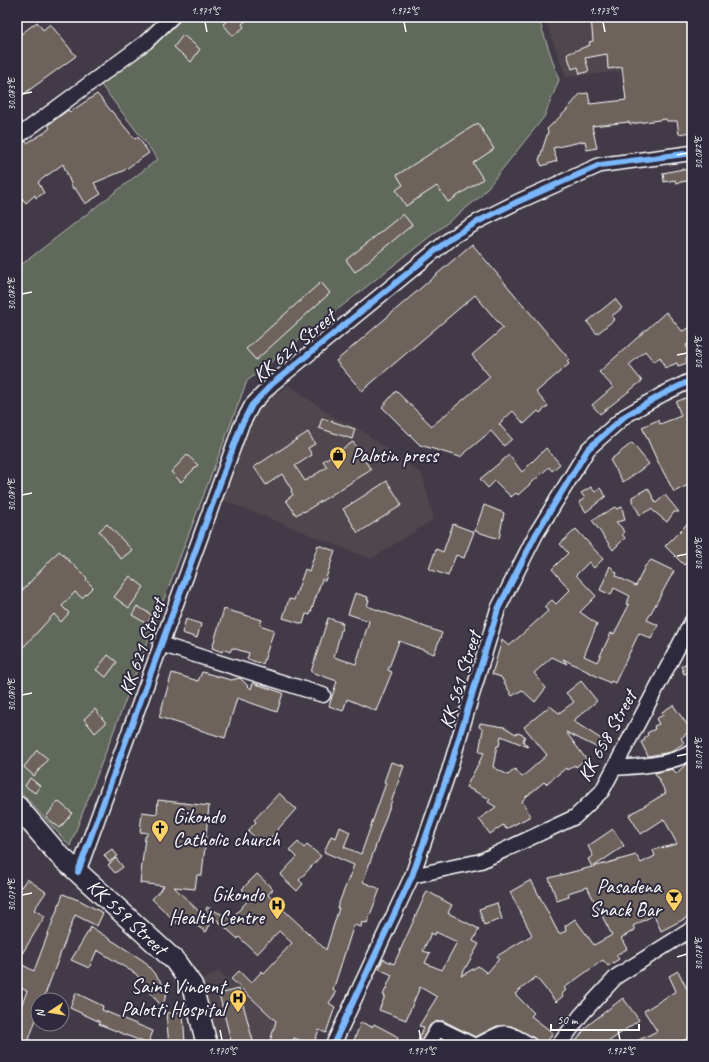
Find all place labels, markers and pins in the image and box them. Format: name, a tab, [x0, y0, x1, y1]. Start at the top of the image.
place label: Palotin press	[351, 443, 440, 468]
shop icon: Palotin press	[328, 445, 348, 470]
place label: Gikondo Catholic church	[173, 804, 281, 852]
church icon: Gikondo Catholic church	[150, 818, 170, 843]
place label: Pasadena Snack Bar	[589, 874, 663, 922]
place label: Gikondo Health Centre	[169, 882, 265, 930]
bar icon: Pasadena Snack Bar	[664, 887, 684, 912]
hospital icon: Gikondo Health Centre	[267, 895, 287, 920]
place label: Saint Vincent Palotti Hospital	[121, 974, 229, 1022]
hospital icon: Saint Vincent Palotti Hospital	[228, 988, 248, 1013]

